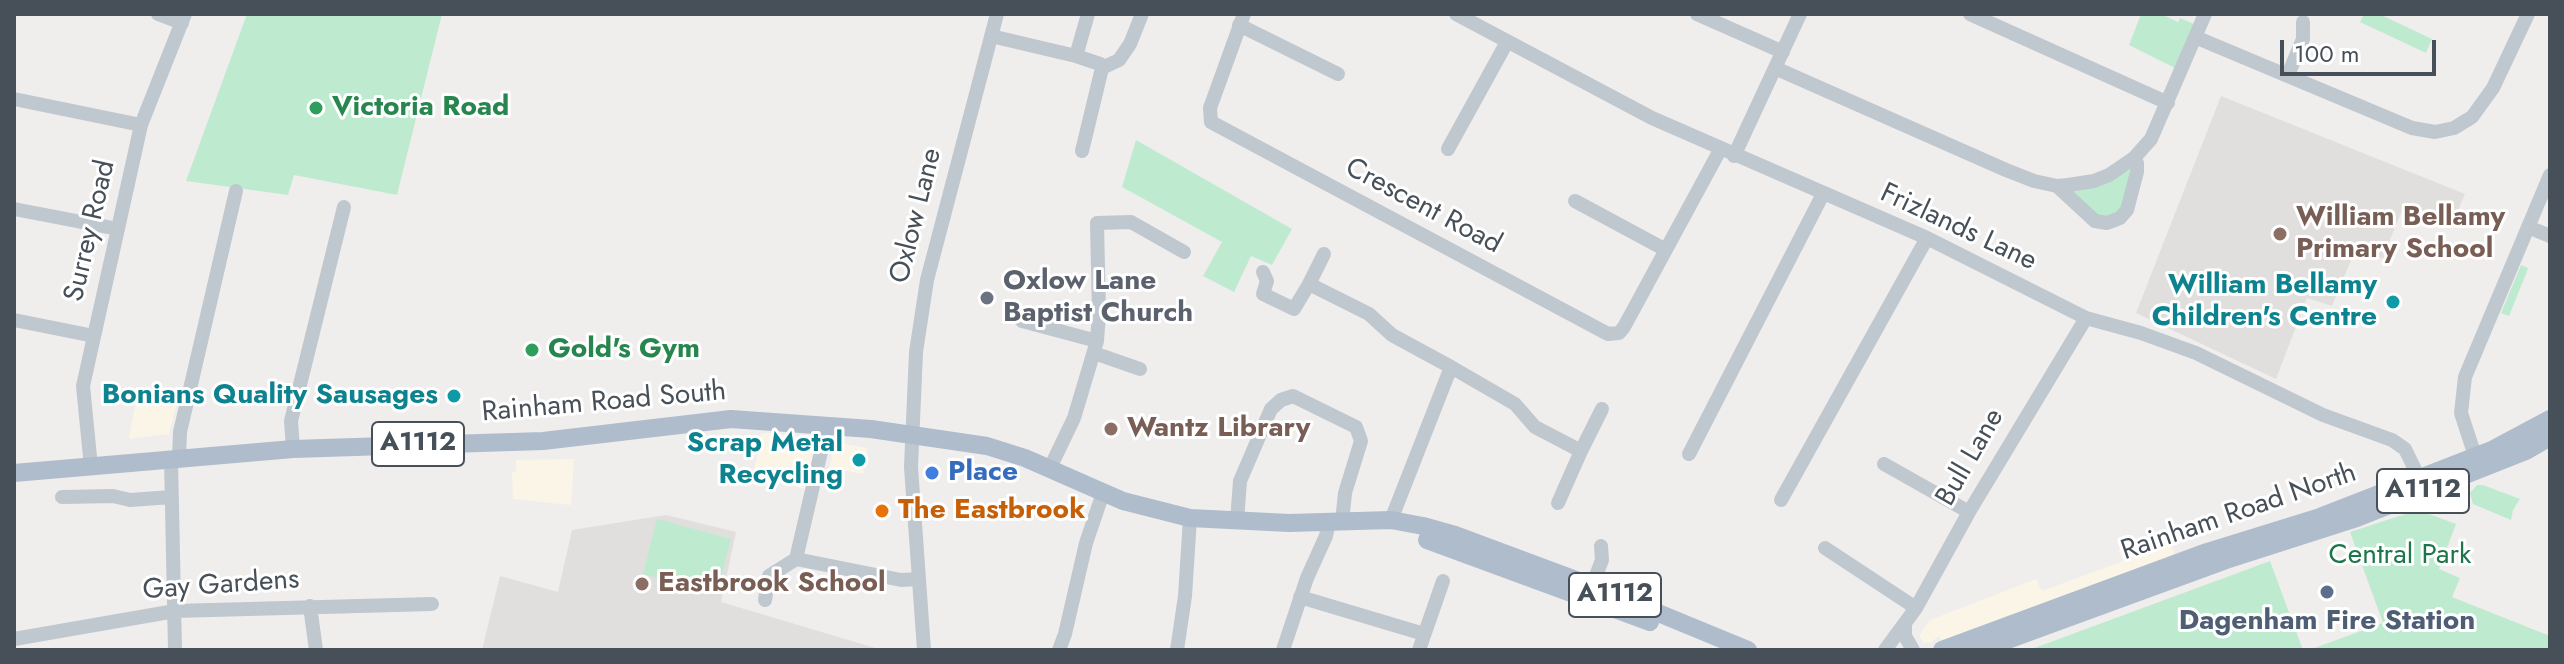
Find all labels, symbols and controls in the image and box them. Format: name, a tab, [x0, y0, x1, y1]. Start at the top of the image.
scale bar	[2284, 24, 2440, 74]
text: 100 m	[2294, 36, 2360, 71]
place label: Victoria Road	[332, 91, 509, 125]
marker: Victoria Road	[307, 99, 325, 117]
street label: Oxlow Lane	[884, 145, 950, 287]
street label: Crescent Road	[1339, 152, 1507, 262]
street label: Surrey Road	[58, 157, 124, 305]
street label: Frizlands Lane	[1874, 177, 2042, 279]
place label: William Bellamy Primary School	[2296, 201, 2505, 267]
marker: William Bellamy Primary School	[2271, 225, 2289, 243]
place label: Oxlow Lane Baptist Church	[1003, 265, 1193, 331]
place label: William Bellamy Children's Centre	[2152, 269, 2377, 335]
marker: Oxlow Lane Baptist Church	[978, 289, 996, 307]
marker: William Bellamy Children's Centre	[2384, 293, 2402, 311]
place label: Gold's Gym	[548, 333, 700, 367]
marker: Gold's Gym	[523, 341, 541, 359]
street label: Rainham Road South	[480, 376, 728, 430]
place label: Bonians Quality Sausages	[102, 379, 438, 413]
marker: Bonians Quality Sausages	[445, 387, 463, 405]
street label: Bull Lane	[1930, 403, 2012, 513]
place label: Wantz Library	[1127, 412, 1310, 446]
marker: Wantz Library	[1102, 420, 1120, 438]
road number: A1112	[372, 422, 464, 466]
place label: Scrap Metal Recycling	[687, 427, 843, 493]
marker: Scrap Metal Recycling	[850, 451, 868, 469]
place label: Place	[948, 456, 1018, 490]
street label: Rainham Road North	[2117, 457, 2361, 569]
marker: Place	[923, 464, 941, 482]
road number: A1112	[2377, 469, 2469, 513]
place label: The Eastbrook	[898, 494, 1085, 528]
marker: The Eastbrook	[873, 502, 891, 520]
park label: Central Park	[2329, 539, 2471, 573]
street label: Gay Gardens	[142, 564, 300, 608]
place label: Eastbrook School	[658, 567, 885, 601]
road number: A1112	[1569, 573, 1661, 617]
marker: Eastbrook School	[633, 575, 651, 593]
marker: Dagenham Fire Station	[2318, 583, 2336, 601]
place label: Dagenham Fire Station	[2179, 605, 2475, 639]

